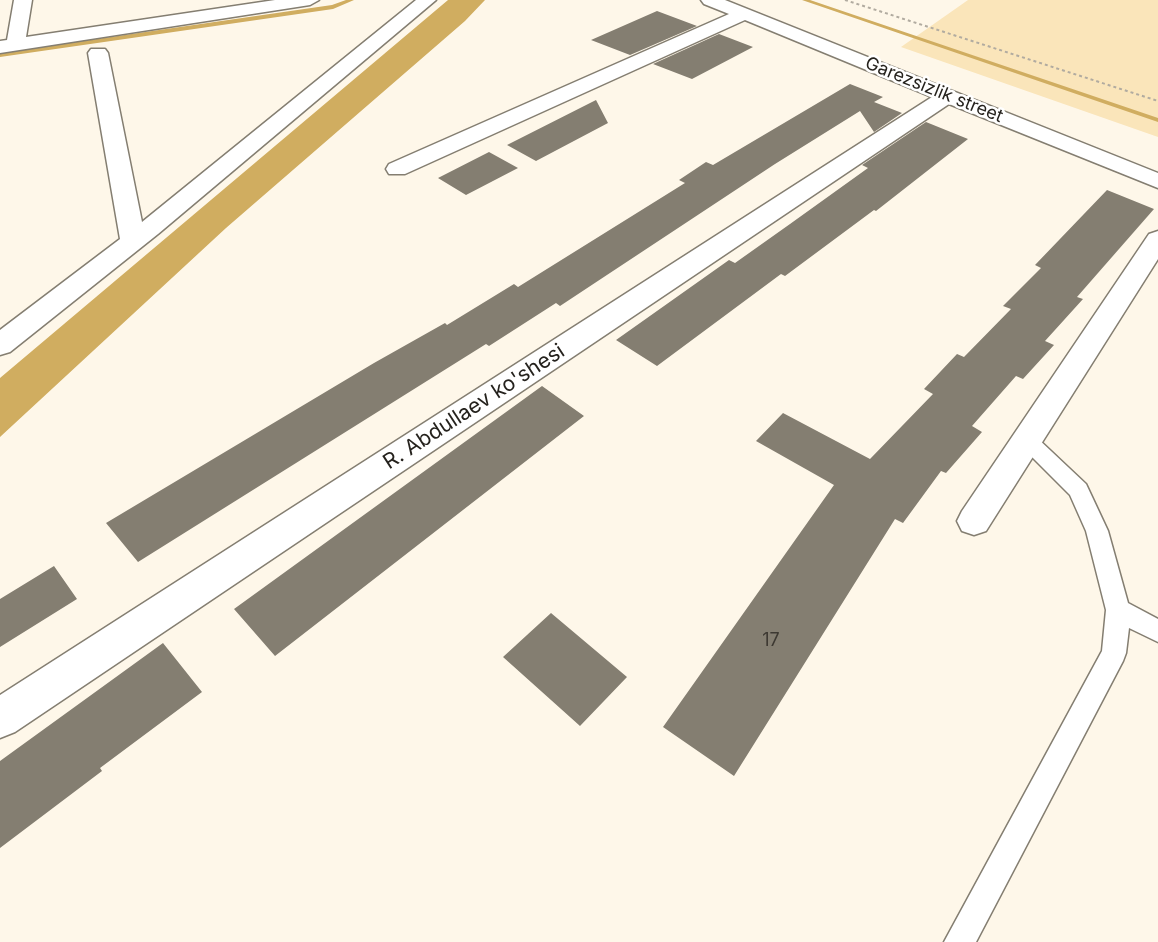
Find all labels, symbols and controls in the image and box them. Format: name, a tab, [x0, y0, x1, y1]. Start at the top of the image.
street label: Garezsizlik street	[862, 53, 1006, 127]
street label: R. Abdullaev ko'shesi	[379, 339, 569, 475]
house number: 17	[762, 630, 780, 652]

